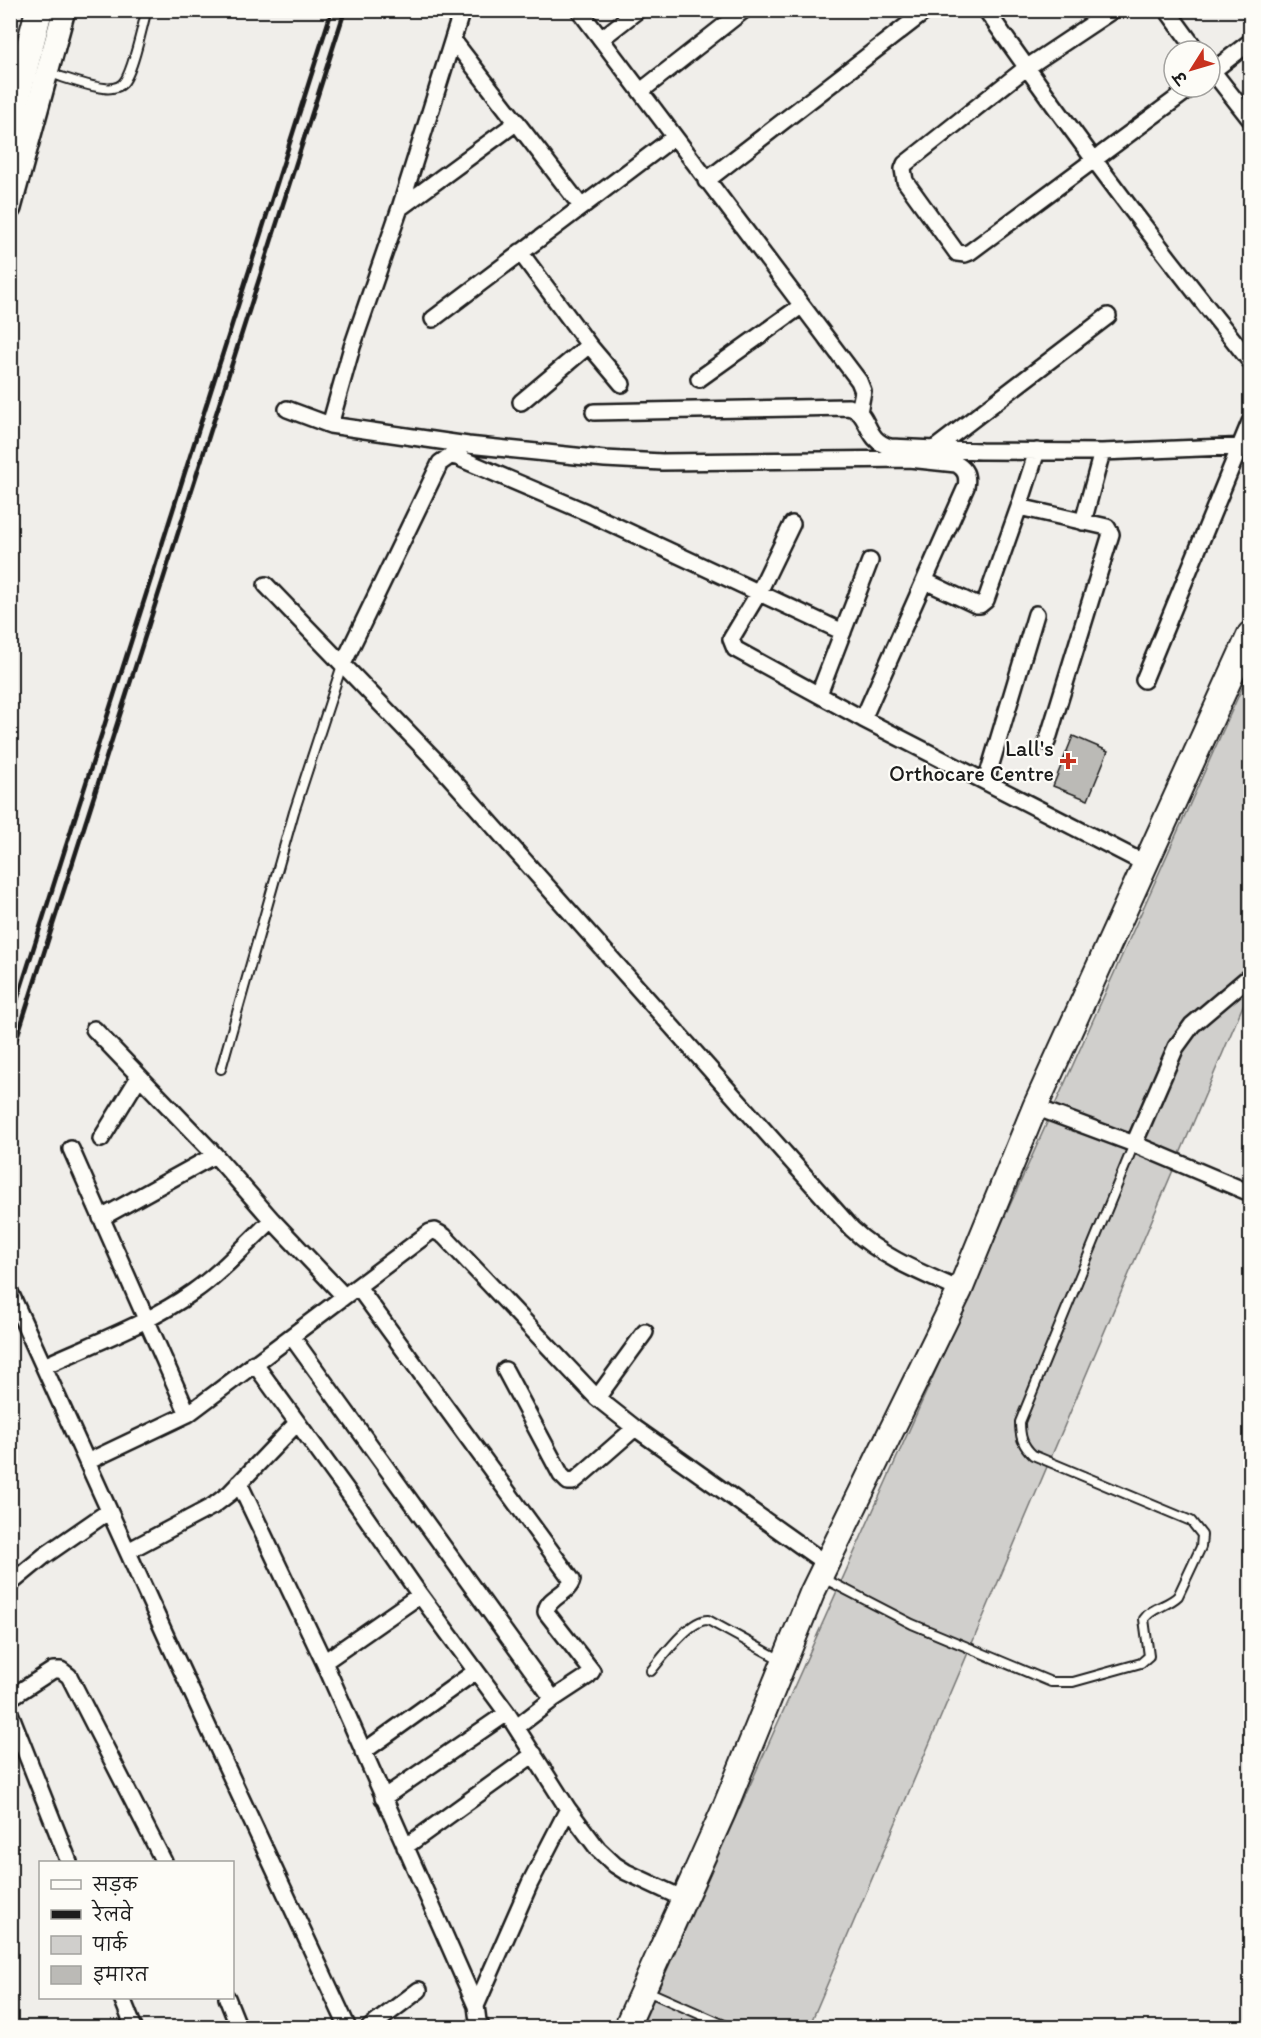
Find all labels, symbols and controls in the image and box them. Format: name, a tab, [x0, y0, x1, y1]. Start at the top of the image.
north arrow	[1162, 39, 1222, 99]
text: उ	[1169, 67, 1192, 89]
place label: Lall's Orthocare Centre	[889, 735, 1054, 787]
marker: Lall's Orthocare Centre	[1059, 752, 1077, 770]
legend	[39, 1861, 234, 1999]
text: सड़क	[92, 1874, 138, 1896]
text: रेलवे	[91, 1899, 134, 1926]
text: पार्क	[92, 1931, 128, 1956]
text: इमारत	[93, 1964, 149, 1986]

